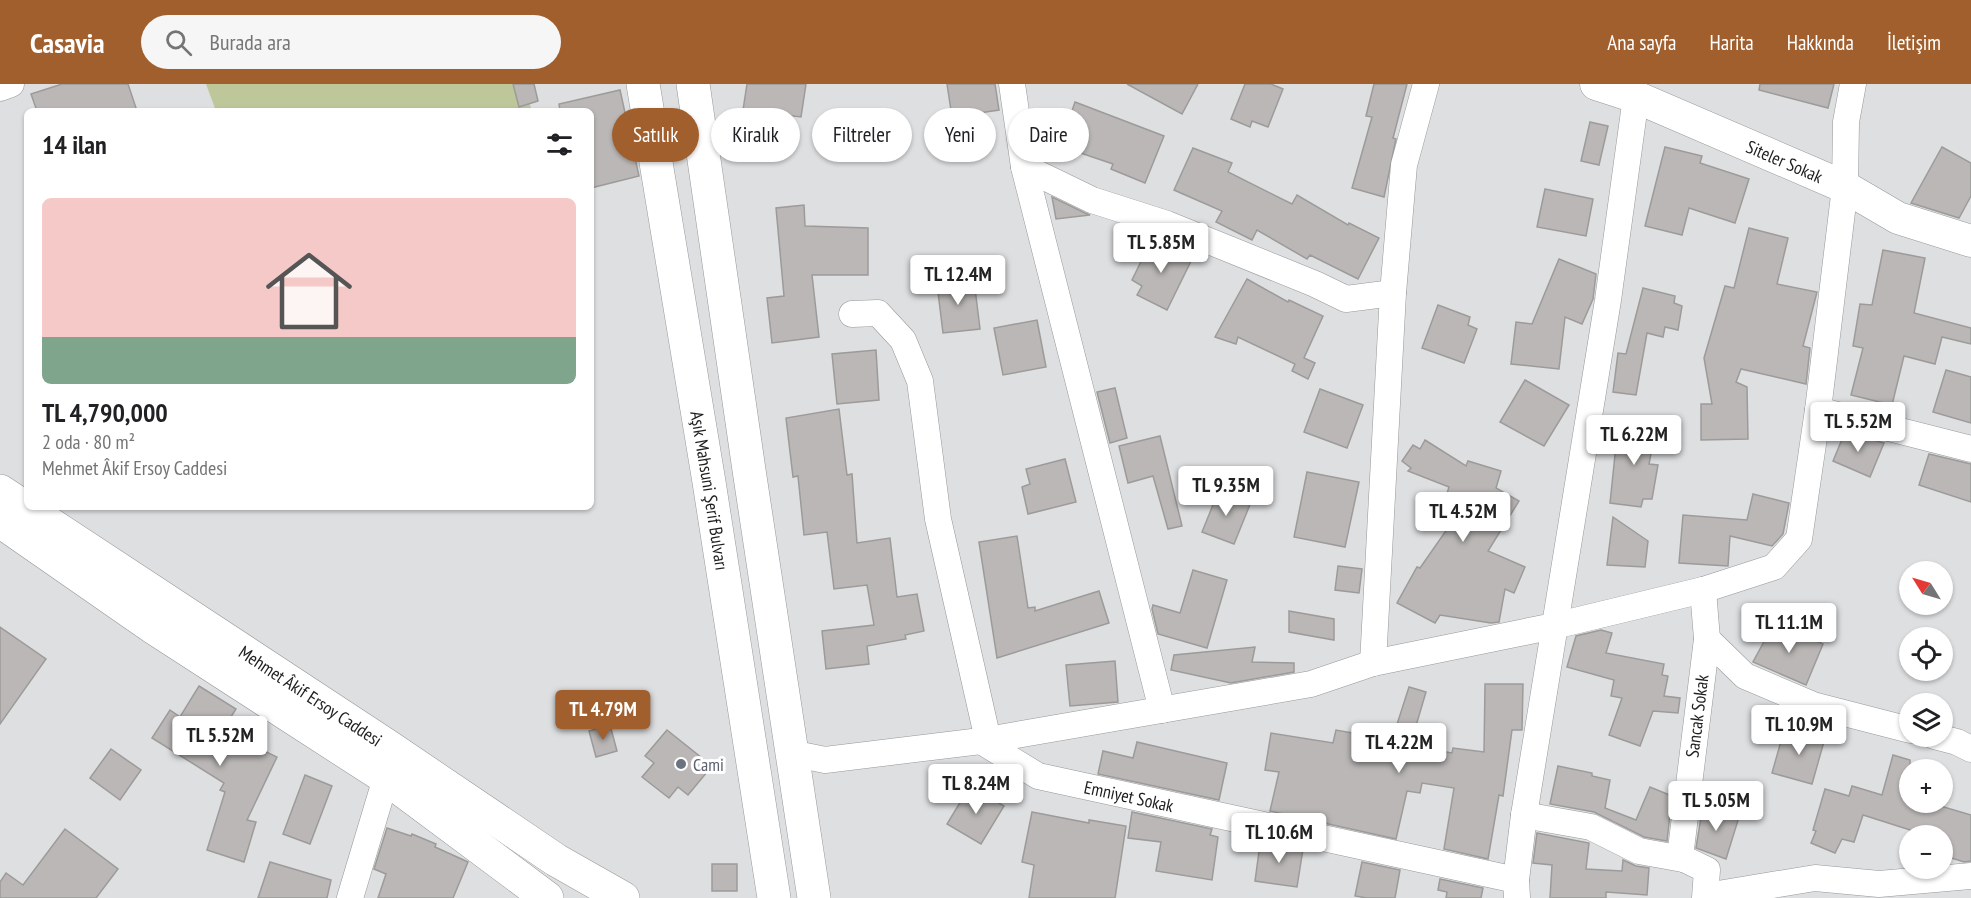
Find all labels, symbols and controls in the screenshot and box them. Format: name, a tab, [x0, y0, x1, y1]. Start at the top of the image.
search box	[141, 15, 561, 69]
text: Casavia	[30, 24, 105, 61]
icon: search	[162, 26, 195, 59]
text: Burada ara	[210, 28, 291, 56]
text: Ana sayfa	[1607, 29, 1676, 56]
text: Harita	[1709, 29, 1754, 56]
text: Hakkında	[1787, 29, 1854, 56]
text: İletişim	[1887, 29, 1941, 56]
chip: Satılık	[612, 108, 699, 162]
chip: Kiralık	[711, 108, 800, 162]
chip: Filtreler	[812, 108, 912, 162]
chip: Yeni	[924, 108, 996, 162]
chip: Daire	[1008, 108, 1089, 162]
text: 14 ilan	[42, 128, 107, 161]
icon: filters	[543, 128, 576, 161]
street label: Siteler Sokak	[1743, 134, 1826, 188]
pin: TL 5.85M	[1099, 223, 1223, 274]
text: TL 5.85M	[1127, 229, 1195, 255]
icon: home	[255, 237, 363, 345]
pin: TL 12.4M	[896, 255, 1020, 306]
text: TL 12.4M	[924, 261, 992, 287]
text: TL 4,790,000	[42, 396, 168, 429]
pin: TL 5.52M	[1796, 402, 1920, 453]
text: TL 5.52M	[1824, 408, 1892, 434]
street label: Aşık Mahsuni Şerif Bulvarı	[686, 409, 734, 572]
pin: TL 6.22M	[1572, 415, 1696, 466]
text: TL 6.22M	[1600, 421, 1668, 447]
text: 2 oda · 80 m²	[42, 429, 135, 455]
text: Mehmet Âkif Ersoy Caddesi	[42, 455, 227, 481]
pin: TL 9.35M	[1164, 466, 1288, 517]
text: TL 9.35M	[1192, 472, 1260, 498]
pin: TL 4.52M	[1401, 492, 1525, 543]
text: TL 4.52M	[1429, 498, 1497, 524]
north arrow	[1899, 561, 1953, 615]
map controls	[1899, 561, 1953, 879]
pin: TL 11.1M	[1727, 603, 1851, 654]
text: TL 11.1M	[1755, 609, 1823, 635]
button: locate	[1899, 627, 1953, 681]
street label: Mehmet Âkif Ersoy Caddesi	[235, 640, 387, 751]
street label: Sancak Sokak	[1681, 673, 1713, 759]
pin: TL 4.79M	[541, 690, 665, 741]
button: layers	[1899, 693, 1953, 747]
text: TL 4.79M	[569, 696, 637, 722]
pin: TL 10.9M	[1737, 705, 1861, 756]
text: TL 10.9M	[1765, 711, 1833, 737]
pin: TL 5.52M	[158, 716, 282, 767]
text: TL 5.52M	[186, 722, 254, 748]
pin: TL 4.22M	[1337, 723, 1461, 774]
text: TL 4.22M	[1365, 729, 1433, 755]
place label: Cami	[693, 753, 724, 776]
marker: Cami	[674, 757, 688, 771]
button: +	[1899, 759, 1953, 813]
pin: TL 8.24M	[914, 764, 1038, 815]
text: TL 8.24M	[942, 770, 1010, 796]
street label: Emniyet Sokak	[1082, 775, 1176, 817]
pin: TL 5.05M	[1654, 781, 1778, 832]
text: TL 5.05M	[1682, 787, 1750, 813]
pin: TL 10.6M	[1217, 813, 1341, 864]
text: TL 10.6M	[1245, 819, 1313, 845]
button: −	[1899, 825, 1953, 879]

